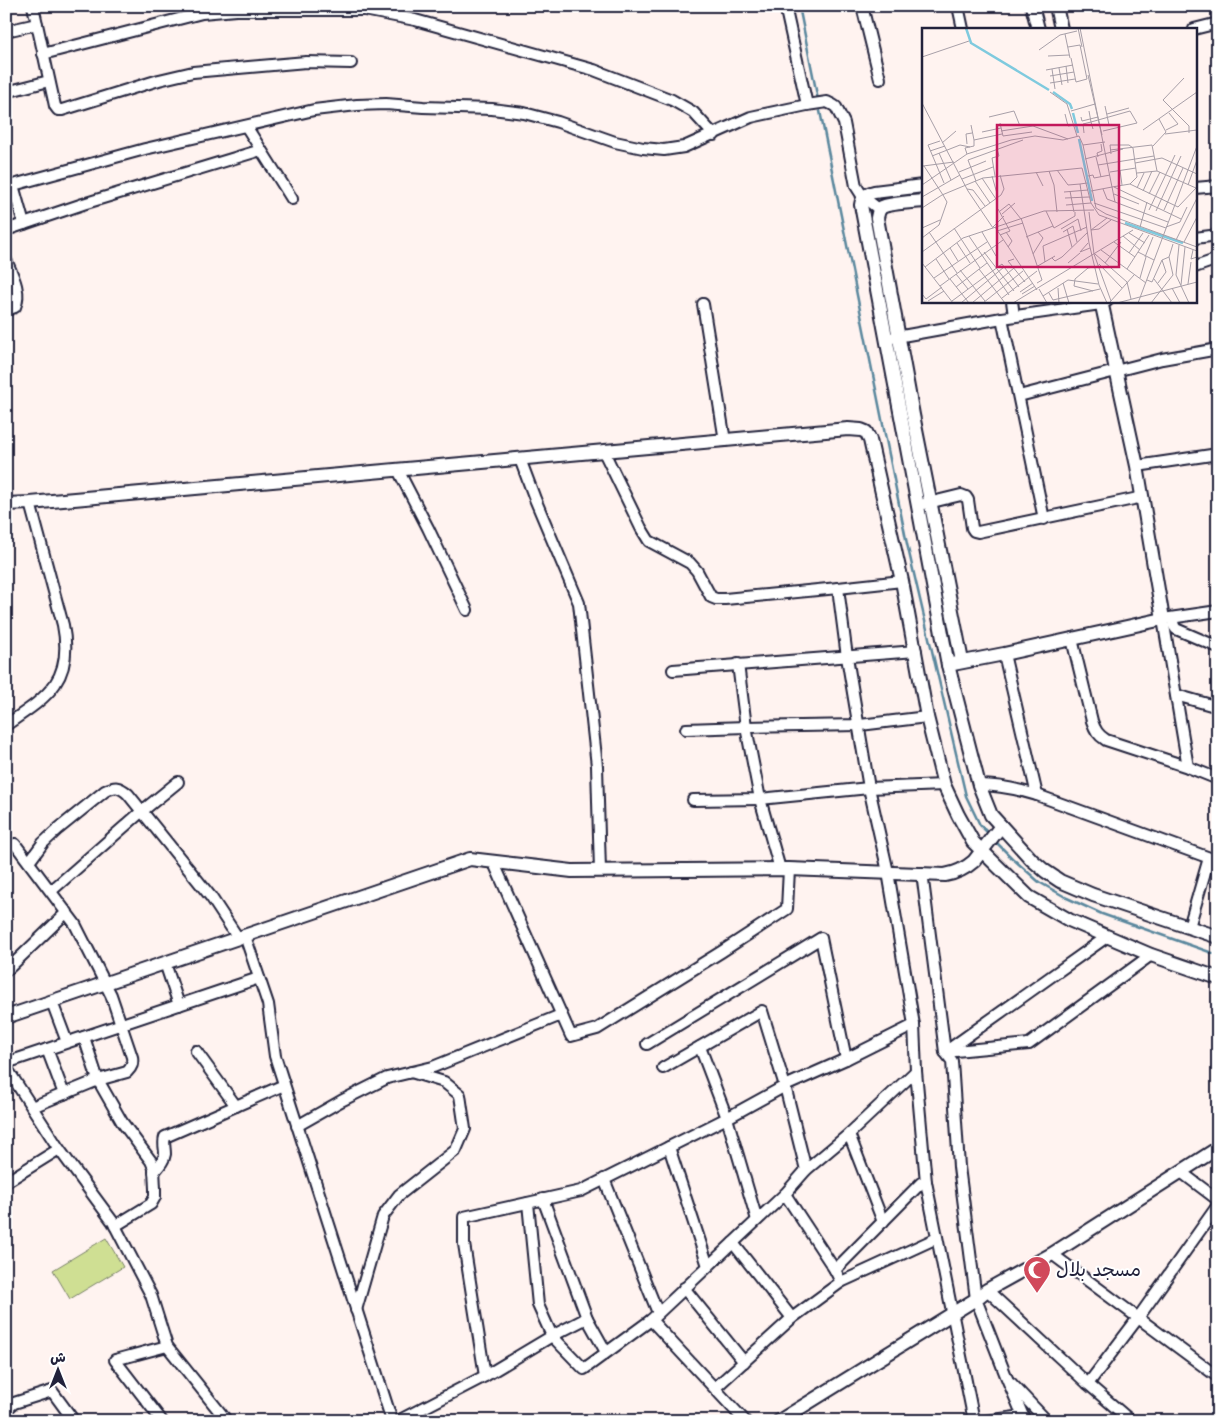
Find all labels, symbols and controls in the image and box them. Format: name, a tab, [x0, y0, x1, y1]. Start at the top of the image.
inset map	[922, 28, 1196, 302]
mosque icon: مسجد بلال	[1022, 1255, 1052, 1294]
place label: مسجد بلال	[1056, 1259, 1141, 1281]
north arrow	[32, 1344, 82, 1394]
text: ش	[50, 1349, 66, 1366]

